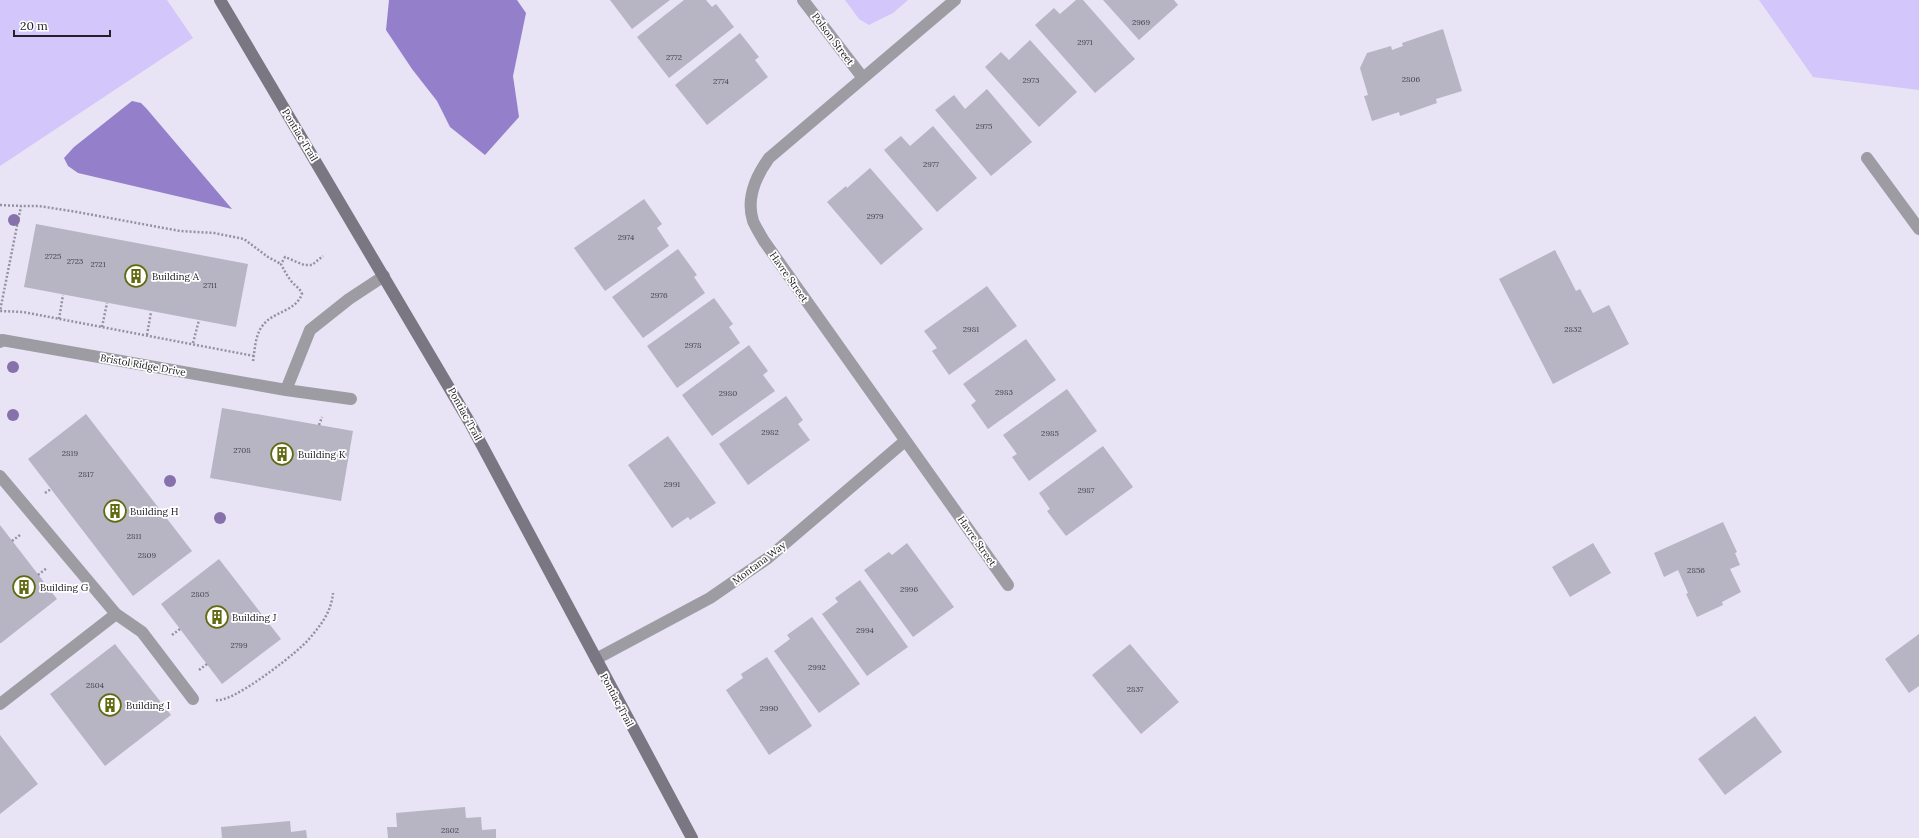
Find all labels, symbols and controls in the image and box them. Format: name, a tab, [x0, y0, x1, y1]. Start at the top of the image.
street label: Polson Street	[809, 10, 857, 68]
scale bar	[14, 12, 110, 38]
house number: 2969	[1132, 17, 1150, 27]
text: 20 m	[20, 18, 48, 33]
house number: 2971	[1077, 37, 1093, 47]
house number: 2772	[666, 52, 682, 62]
house number: 2806	[1402, 74, 1421, 84]
house number: 2973	[1023, 75, 1040, 85]
house number: 2774	[713, 76, 730, 86]
street label: Pontiac Trail	[279, 106, 321, 164]
house number: 2975	[976, 121, 992, 131]
house number: 2977	[923, 159, 939, 169]
house number: 2979	[866, 211, 884, 221]
house number: 2974	[618, 232, 635, 242]
street label: Havre Street	[767, 249, 811, 305]
house number: 2725	[45, 251, 61, 261]
house number: 2723	[67, 256, 84, 266]
house number: 2721	[90, 259, 106, 269]
building icon: Building A	[123, 263, 149, 289]
place label: Building A	[152, 270, 200, 283]
house number: 2711	[203, 280, 217, 290]
house number: 2976	[650, 290, 668, 300]
house number: 2981	[963, 324, 979, 334]
house number: 2832	[1564, 324, 1582, 334]
house number: 2978	[685, 340, 702, 350]
street label: Bristol Ridge Drive	[99, 351, 187, 379]
street label: Pontiac Trail	[445, 385, 485, 443]
house number: 2983	[995, 387, 1013, 397]
house number: 2980	[719, 388, 737, 398]
house number: 2982	[761, 427, 779, 437]
house number: 2985	[1041, 428, 1059, 438]
building icon: Building K	[269, 441, 295, 467]
house number: 2708	[233, 445, 251, 455]
house number: 2819	[62, 448, 79, 458]
place label: Building K	[298, 448, 346, 461]
house number: 2817	[78, 469, 94, 479]
house number: 2991	[664, 479, 680, 489]
house number: 2987	[1077, 485, 1095, 495]
building icon: Building H	[102, 498, 128, 524]
place label: Building H	[130, 505, 179, 518]
street label: Havre Street	[955, 513, 999, 569]
house number: 2811	[127, 531, 141, 541]
street label: Montana Way	[730, 538, 789, 587]
house number: 2809	[138, 550, 157, 560]
house number: 2856	[1687, 565, 1705, 575]
building icon: Building G	[11, 574, 37, 600]
place label: Building G	[40, 581, 89, 594]
house number: 2996	[900, 584, 918, 594]
house number: 2805	[191, 589, 209, 599]
building icon: Building J	[204, 604, 230, 630]
place label: Building J	[232, 611, 277, 624]
house number: 2994	[856, 625, 875, 635]
house number: 2799	[230, 640, 248, 650]
house number: 2992	[808, 662, 826, 672]
street label: Pontiac Trail	[597, 671, 637, 729]
house number: 2804	[86, 680, 105, 690]
house number: 2837	[1127, 684, 1144, 694]
building icon: Building I	[97, 692, 123, 718]
place label: Building I	[126, 699, 170, 712]
house number: 2990	[760, 703, 778, 713]
house number: 2802	[441, 825, 459, 835]

